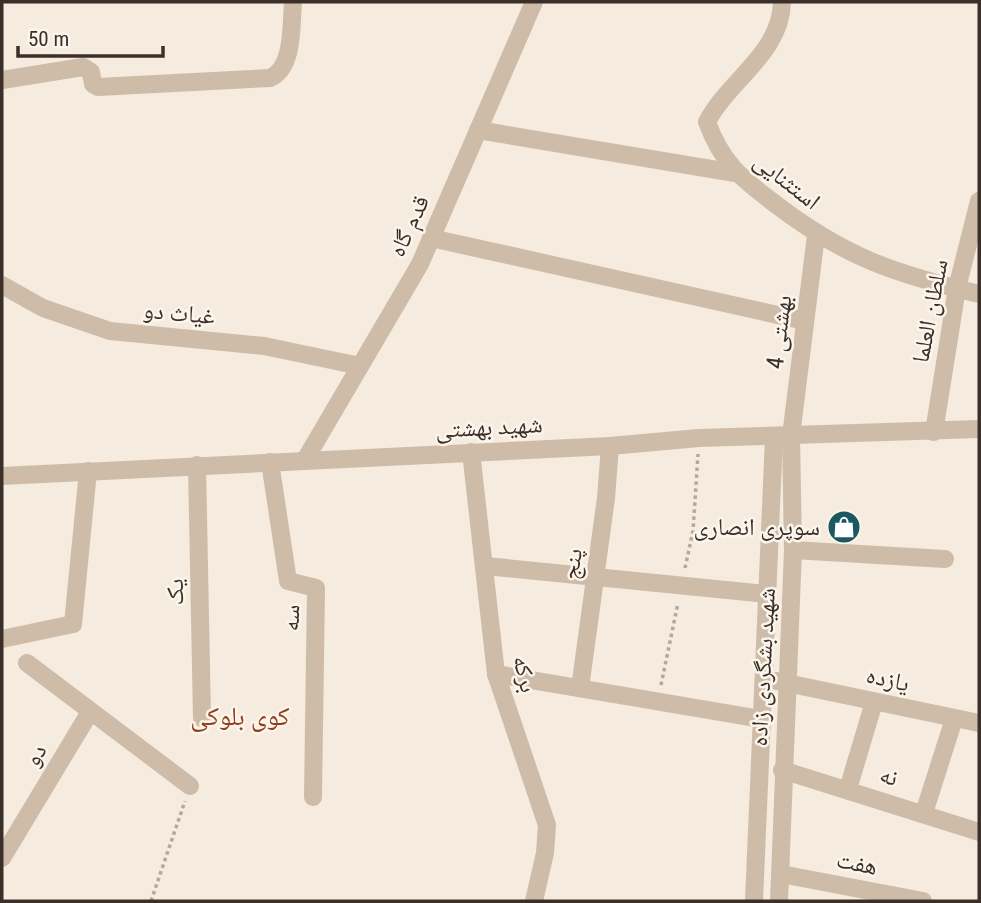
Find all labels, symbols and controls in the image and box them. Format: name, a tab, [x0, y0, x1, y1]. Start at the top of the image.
scale bar	[18, 14, 163, 58]
text: 50 m	[28, 27, 69, 51]
street label: استثنایی	[748, 146, 826, 216]
street label: قدم گاه	[383, 191, 437, 262]
street label: سلطان العلما	[906, 257, 954, 365]
street label: بهشتی 4	[761, 293, 797, 371]
street label: غیاث دو	[142, 296, 216, 330]
street label: شهید بهشتی	[435, 410, 543, 444]
shop icon: سوپری انصاری	[825, 508, 863, 546]
place label: سوپری انصاری	[694, 513, 820, 541]
street label: پنج	[556, 547, 589, 582]
street label: یک	[161, 578, 189, 606]
street label: شهید بشگردی زاده	[745, 587, 781, 747]
street label: سه	[277, 604, 305, 632]
street label: برکه	[507, 653, 543, 695]
street label: یازده	[864, 660, 912, 698]
district label: کوی بلوکی	[190, 701, 290, 732]
street label: دو	[18, 739, 52, 771]
street label: نه	[876, 760, 902, 792]
street label: هفت	[834, 845, 880, 881]

